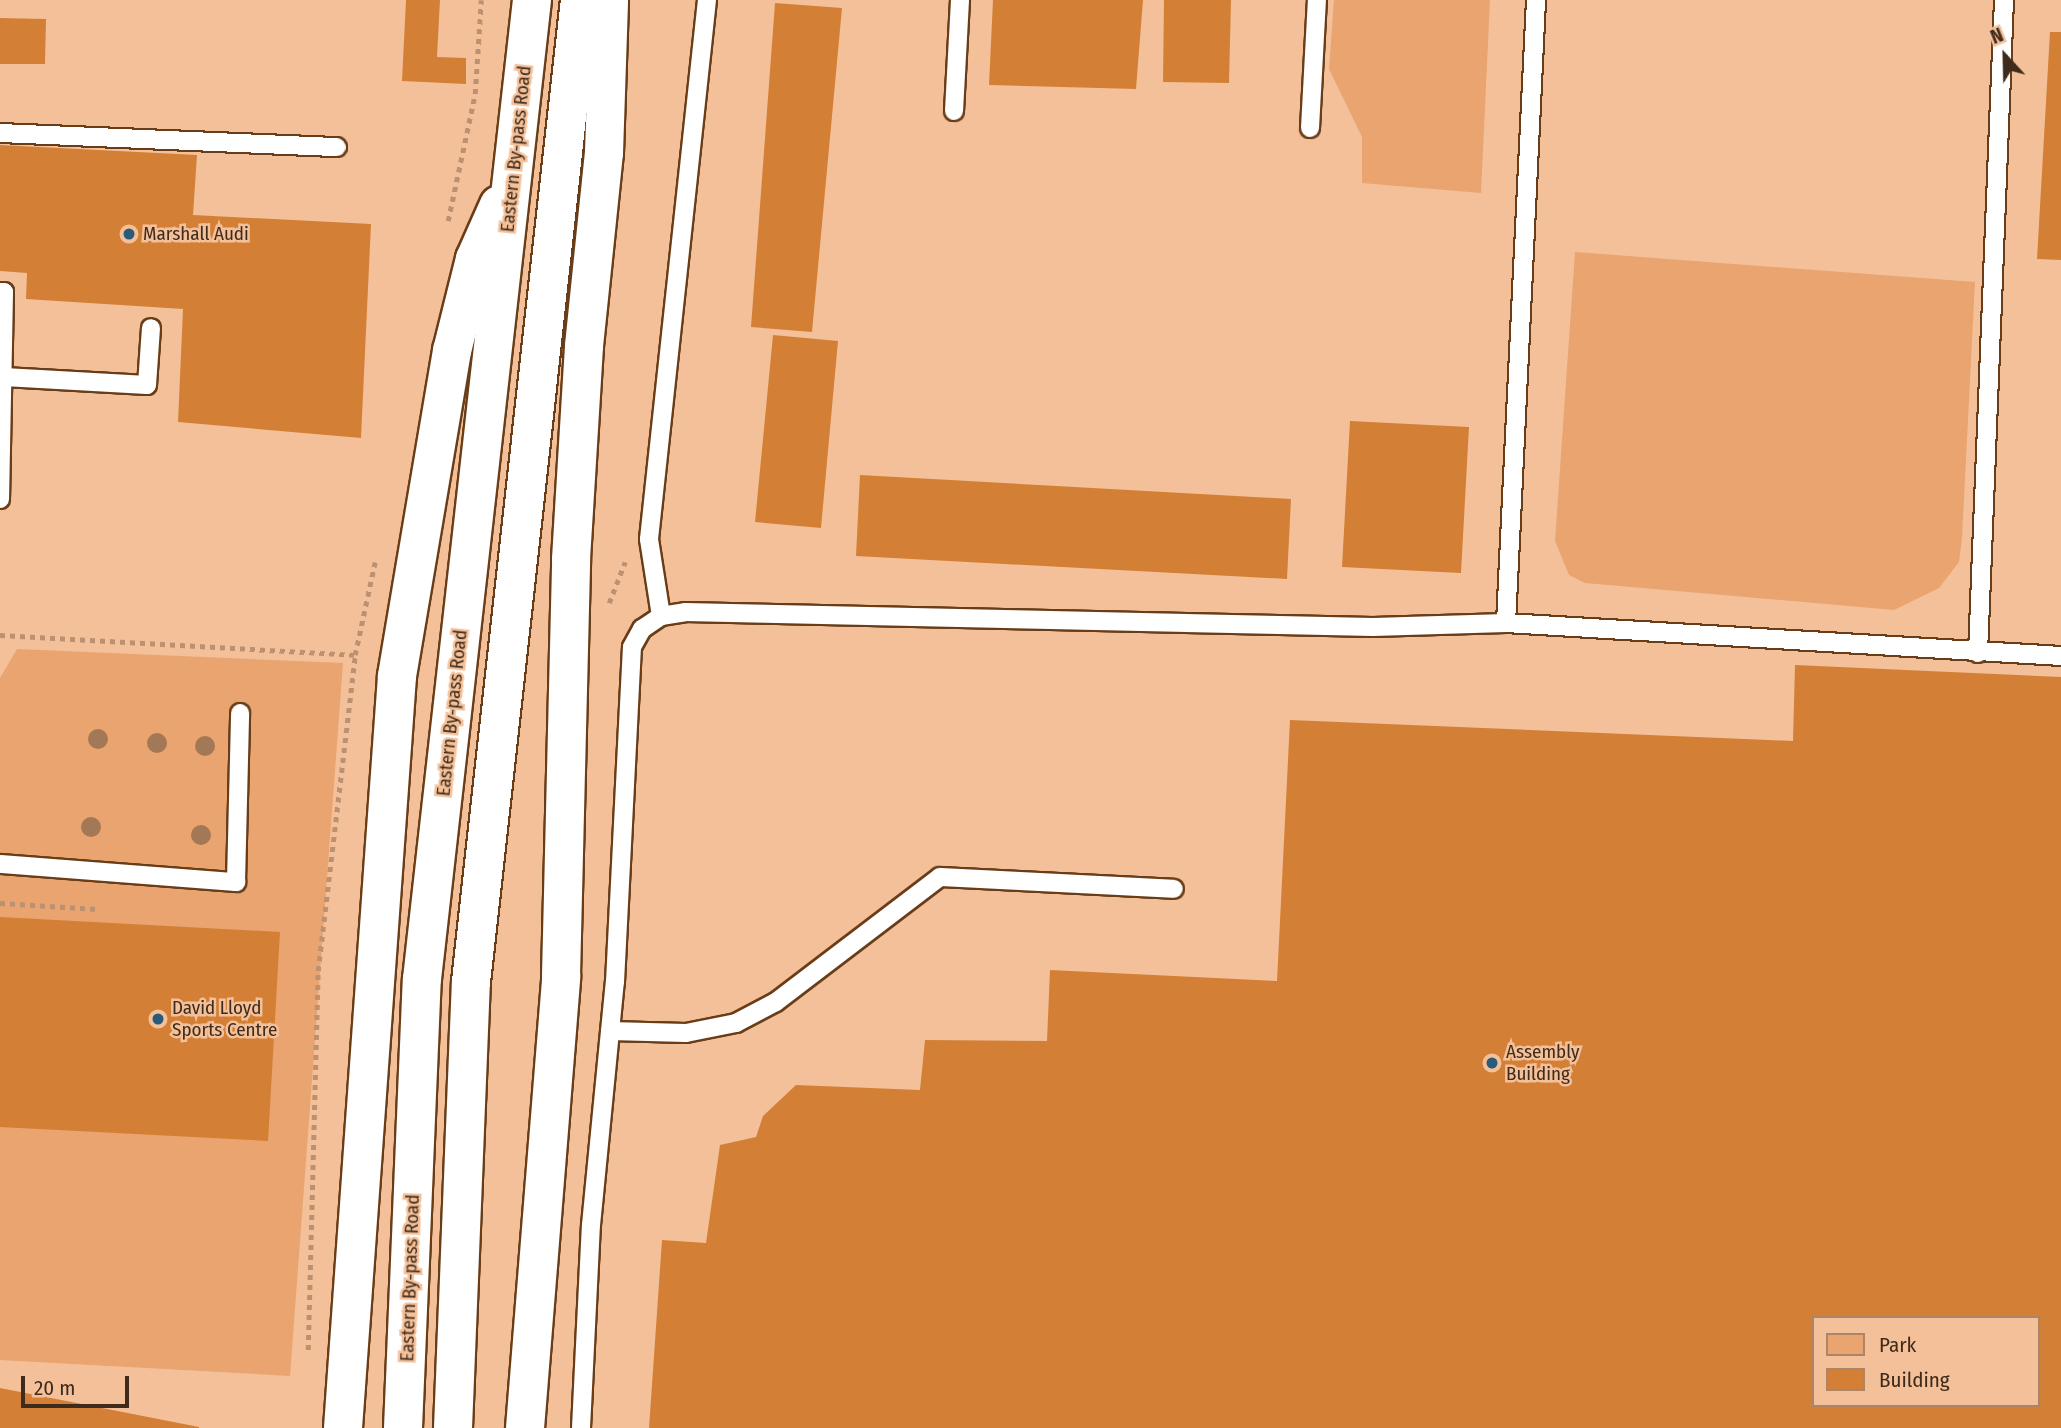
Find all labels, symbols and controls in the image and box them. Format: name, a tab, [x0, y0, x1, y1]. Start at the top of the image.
north arrow	[1970, 21, 2040, 91]
text: N	[1987, 23, 2007, 49]
street label: Eastern By-pass Road	[496, 65, 536, 233]
place label: Marshall Audi	[143, 223, 249, 245]
marker: Marshall Audi	[121, 226, 137, 242]
street label: Eastern By-pass Road	[432, 629, 472, 797]
place label: David Lloyd Sports Centre	[172, 997, 277, 1041]
marker: David Lloyd Sports Centre	[150, 1011, 166, 1027]
place label: Assembly Building	[1506, 1041, 1579, 1085]
marker: Assembly Building	[1484, 1055, 1500, 1071]
street label: Eastern By-pass Road	[396, 1194, 424, 1362]
legend	[1812, 1316, 2040, 1407]
text: Park	[1879, 1332, 1916, 1358]
scale bar	[24, 1362, 133, 1406]
text: Building	[1879, 1367, 1950, 1393]
text: 20 m	[34, 1375, 75, 1401]

